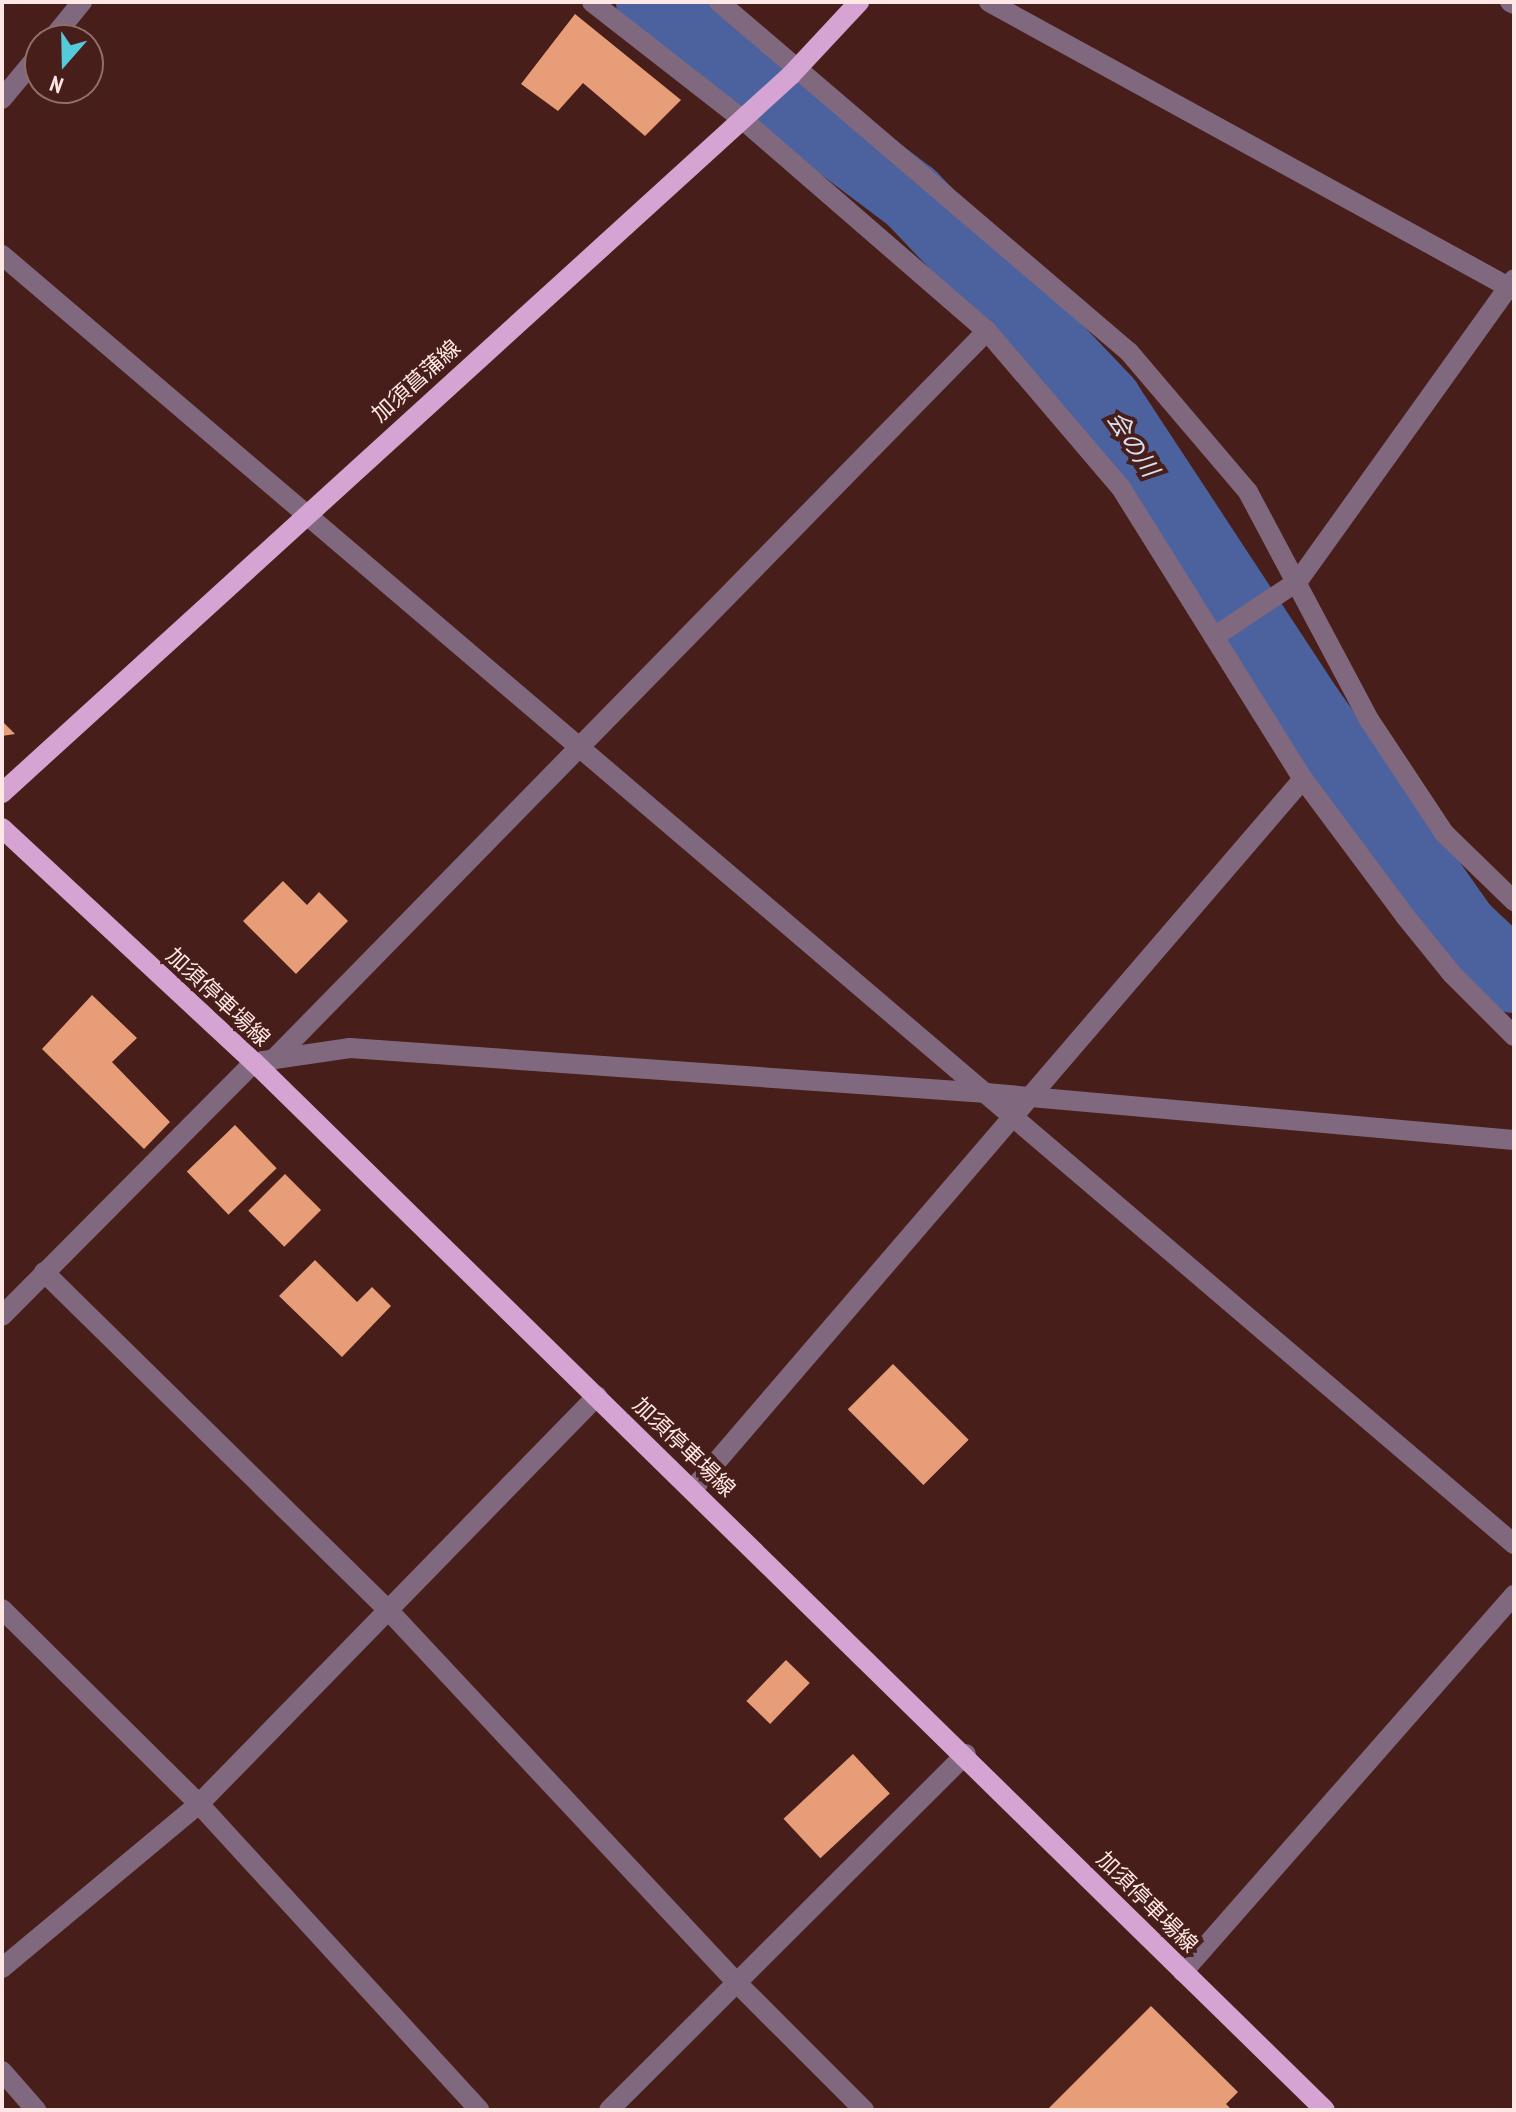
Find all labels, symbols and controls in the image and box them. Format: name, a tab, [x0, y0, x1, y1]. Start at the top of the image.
north arrow	[24, 24, 104, 104]
text: N	[46, 69, 67, 100]
street label: 加須菖蒲線	[366, 334, 466, 428]
water label: 会の川	[1101, 406, 1165, 482]
street label: 加須停車場線	[161, 942, 275, 1052]
street label: 加須停車場線	[627, 1392, 741, 1502]
street label: 加須停車場線	[1091, 1846, 1203, 1958]

